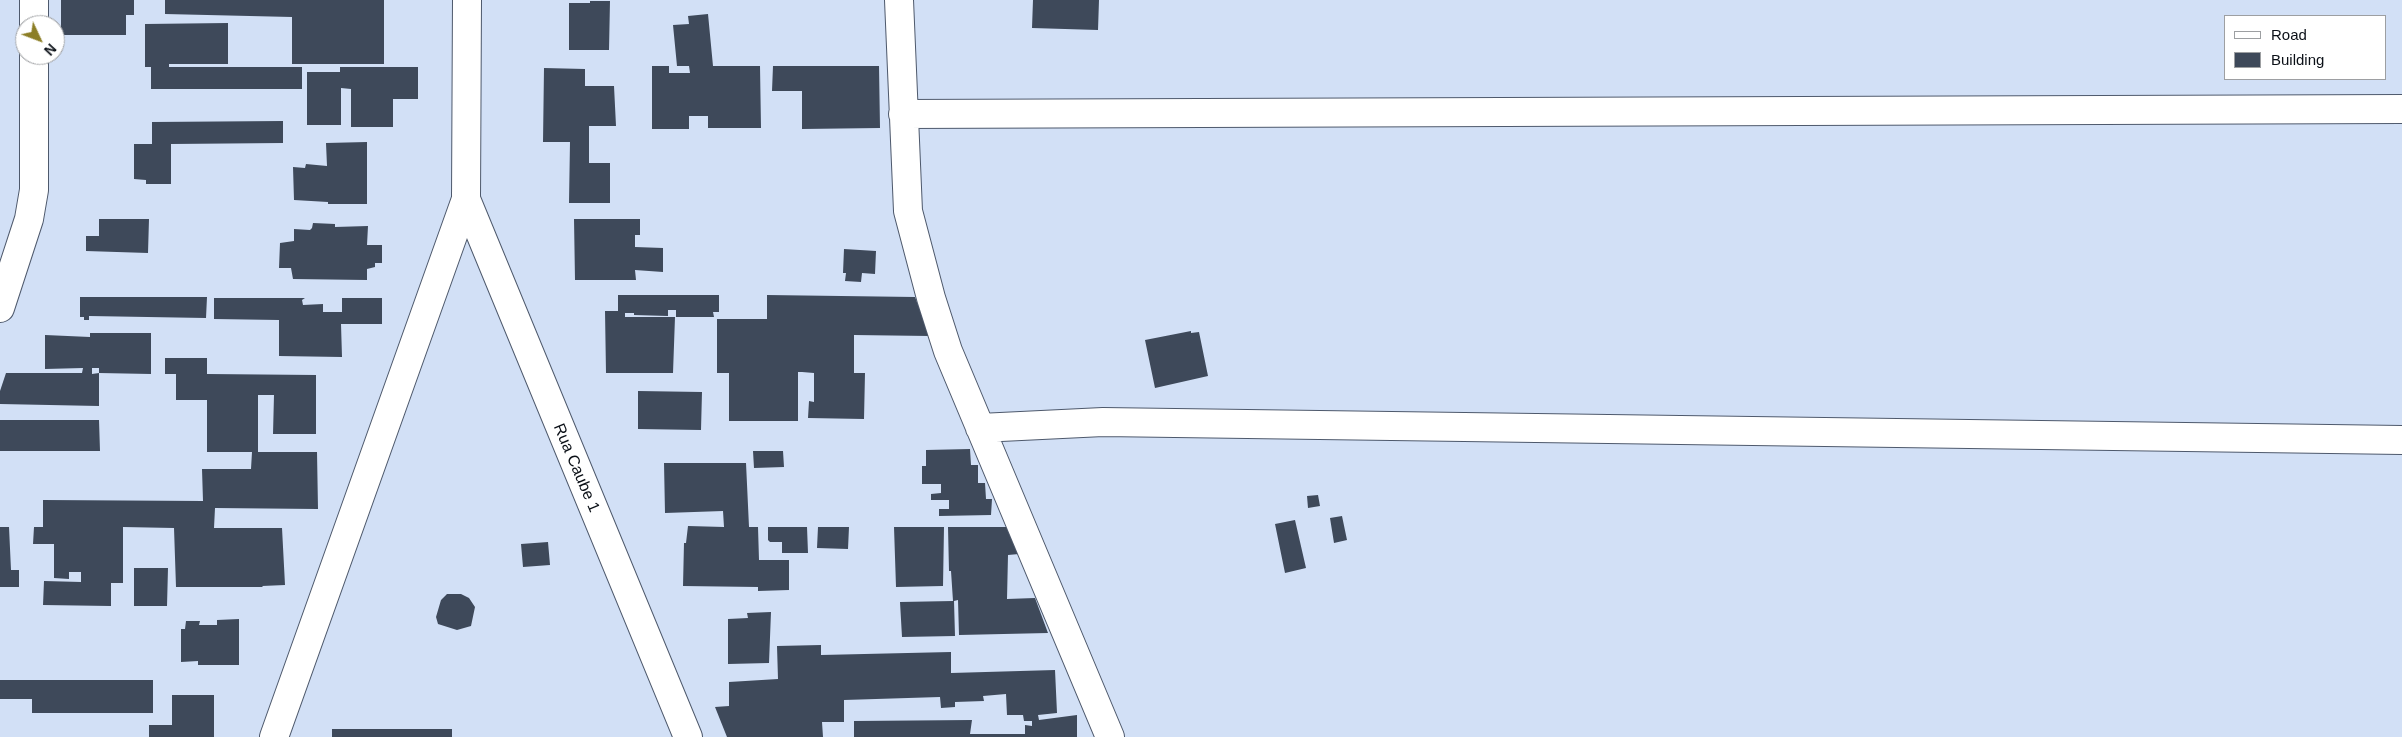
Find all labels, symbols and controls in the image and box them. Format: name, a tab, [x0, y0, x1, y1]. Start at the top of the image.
north arrow	[15, 15, 65, 65]
legend	[2224, 15, 2387, 80]
text: Road	[2271, 26, 2307, 43]
text: N	[41, 40, 60, 59]
text: Building	[2271, 51, 2324, 68]
street label: Rua Caube 1	[549, 421, 603, 515]

